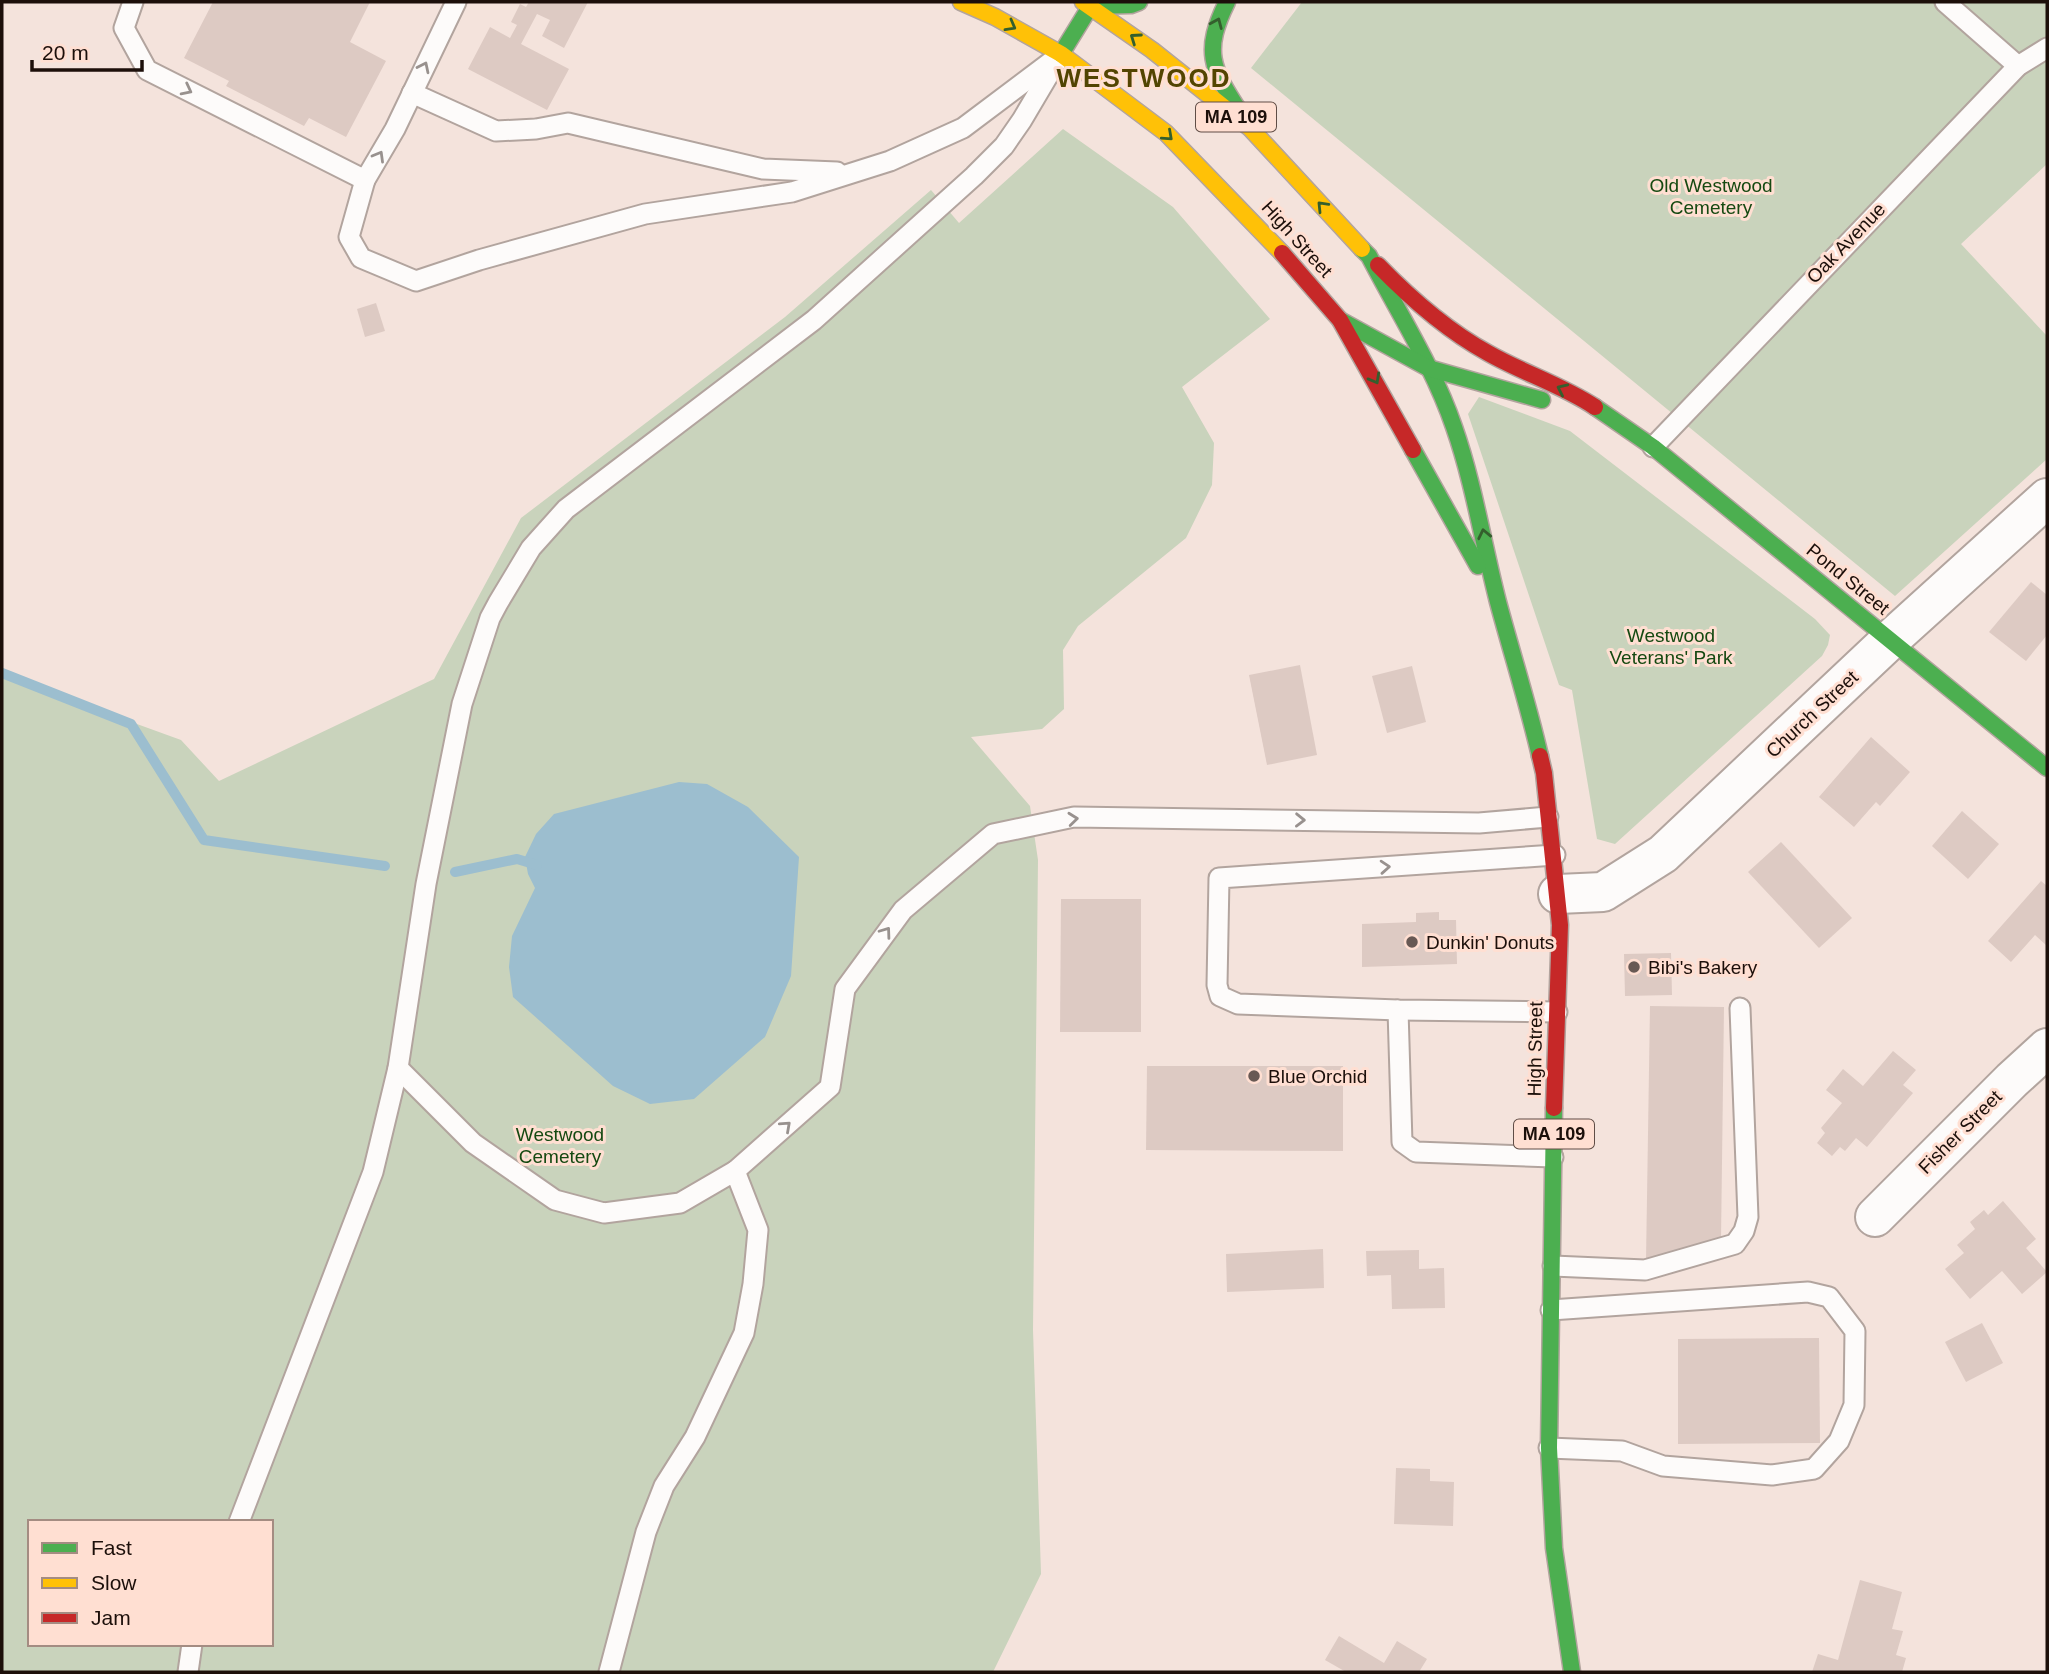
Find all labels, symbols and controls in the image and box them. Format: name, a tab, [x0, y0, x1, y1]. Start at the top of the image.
one-way arrow	[1004, 18, 1017, 31]
one-way arrow	[1209, 18, 1223, 30]
scale bar	[32, 28, 142, 72]
one-way arrow	[1130, 34, 1143, 46]
text: 20 m	[42, 41, 89, 64]
one-way arrow	[416, 62, 430, 74]
district label: WESTWOOD	[1057, 63, 1231, 93]
one-way arrow	[180, 81, 192, 95]
road number: MA 109	[1196, 103, 1276, 132]
one-way arrow	[1160, 128, 1173, 140]
one-way arrow	[371, 150, 384, 163]
park label: Old Westwood Cemetery	[1649, 175, 1773, 218]
street label: High Street	[1257, 197, 1337, 282]
street label: Oak Avenue	[1803, 199, 1889, 287]
one-way arrow	[1317, 202, 1330, 215]
one-way arrow	[1367, 372, 1380, 384]
one-way arrow	[1557, 384, 1570, 398]
one-way arrow	[1477, 528, 1492, 540]
street label: Pond Street	[1802, 539, 1894, 619]
park label: Westwood Veterans' Park	[1610, 625, 1733, 668]
street label: Church Street	[1762, 666, 1863, 762]
one-way arrow	[1067, 811, 1079, 826]
one-way arrow	[1296, 812, 1306, 828]
one-way arrow	[1380, 860, 1391, 875]
one-way arrow	[878, 927, 891, 940]
place label: Dunkin' Donuts	[1426, 932, 1554, 953]
marker: Dunkin' Donuts	[1404, 934, 1420, 950]
place label: Bibi's Bakery	[1648, 957, 1758, 978]
marker: Bibi's Bakery	[1626, 959, 1642, 975]
street label: High Street	[1524, 1001, 1546, 1097]
place label: Blue Orchid	[1268, 1066, 1367, 1087]
marker: Blue Orchid	[1246, 1068, 1262, 1084]
street label: Fisher Street	[1914, 1086, 2006, 1178]
road number: MA 109	[1514, 1120, 1594, 1148]
one-way arrow	[778, 1121, 791, 1134]
park label: Westwood Cemetery	[516, 1124, 604, 1167]
legend	[28, 1520, 273, 1646]
text: Fast	[91, 1536, 132, 1559]
text: Slow	[91, 1571, 137, 1594]
text: Jam	[91, 1606, 131, 1629]

